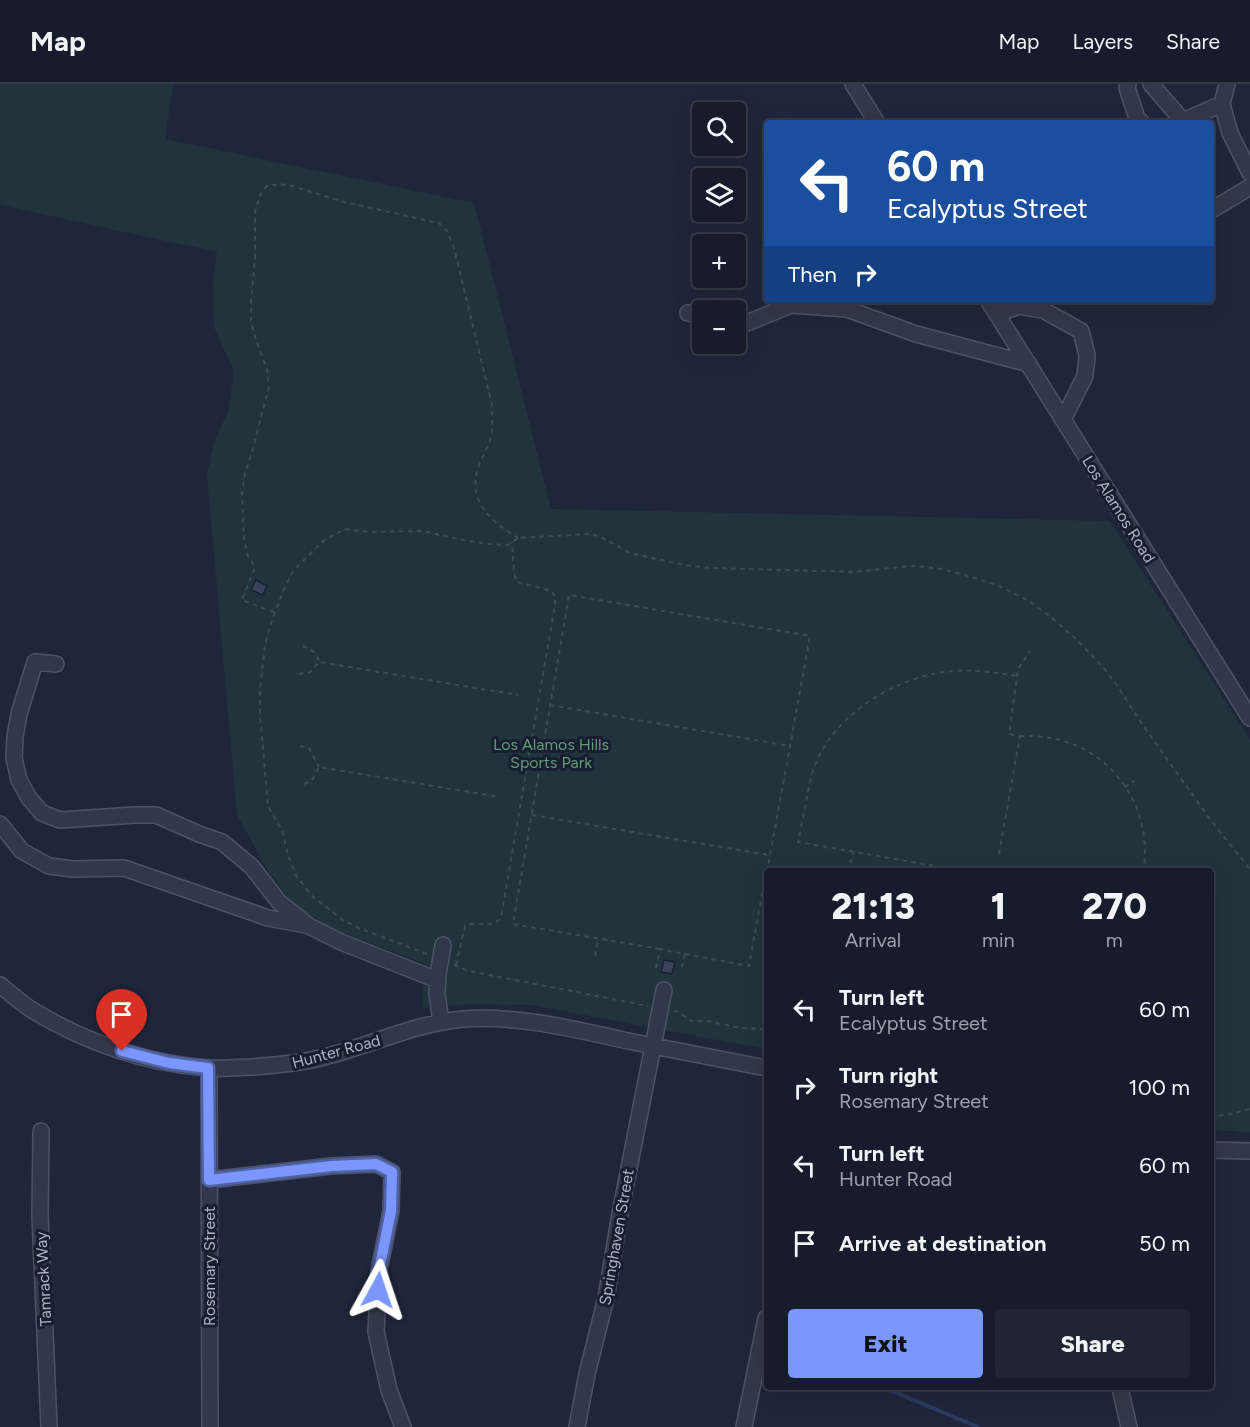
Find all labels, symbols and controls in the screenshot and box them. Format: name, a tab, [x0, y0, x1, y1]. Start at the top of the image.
text: Map	[30, 24, 86, 58]
text: Map	[999, 29, 1039, 54]
text: Layers	[1072, 29, 1133, 54]
text: Share	[1166, 29, 1220, 54]
map controls	[692, 102, 746, 354]
button: search	[692, 102, 746, 156]
text: 60 m	[887, 141, 985, 192]
icon: left	[788, 144, 866, 222]
button: layers	[692, 168, 746, 222]
text: Ecalyptus Street	[887, 192, 1088, 225]
button: +	[692, 234, 746, 288]
icon: right	[849, 258, 882, 291]
text: Then	[788, 261, 837, 288]
button: −	[692, 300, 746, 354]
street label: Los Alamos Road	[1078, 452, 1159, 566]
park label: Los Alamos Hills Sports Park	[493, 735, 609, 772]
text: 21:13	[831, 885, 915, 928]
text: 1	[991, 885, 1006, 928]
text: 270	[1082, 885, 1147, 928]
text: Arrival	[845, 928, 901, 952]
text: min	[982, 928, 1015, 952]
text: m	[1106, 928, 1123, 952]
text: Turn left	[839, 984, 925, 1011]
pin	[96, 989, 147, 1051]
icon: left	[788, 993, 821, 1026]
text: 60 m	[1139, 996, 1190, 1023]
icon: arrive	[105, 998, 138, 1031]
text: Ecalyptus Street	[839, 1011, 988, 1035]
street label: Hunter Road	[290, 1031, 382, 1072]
text: Turn right	[839, 1062, 938, 1089]
icon: right	[788, 1071, 821, 1104]
text: 100 m	[1129, 1074, 1190, 1101]
text: Rosemary Street	[839, 1089, 989, 1113]
text: Turn left	[839, 1140, 925, 1167]
icon: left	[788, 1149, 821, 1182]
text: 60 m	[1139, 1152, 1190, 1179]
street label: Springhaven Street	[595, 1167, 638, 1307]
text: Hunter Road	[839, 1167, 953, 1191]
street label: Rosemary Street	[200, 1206, 219, 1326]
icon: arrive	[788, 1227, 821, 1260]
text: Arrive at destination	[839, 1230, 1047, 1257]
text: 50 m	[1139, 1230, 1190, 1257]
street label: Tamrack Way	[32, 1231, 55, 1327]
position arrow	[346, 1258, 410, 1322]
button: Exit	[788, 1309, 983, 1378]
button: Share	[995, 1309, 1190, 1378]

